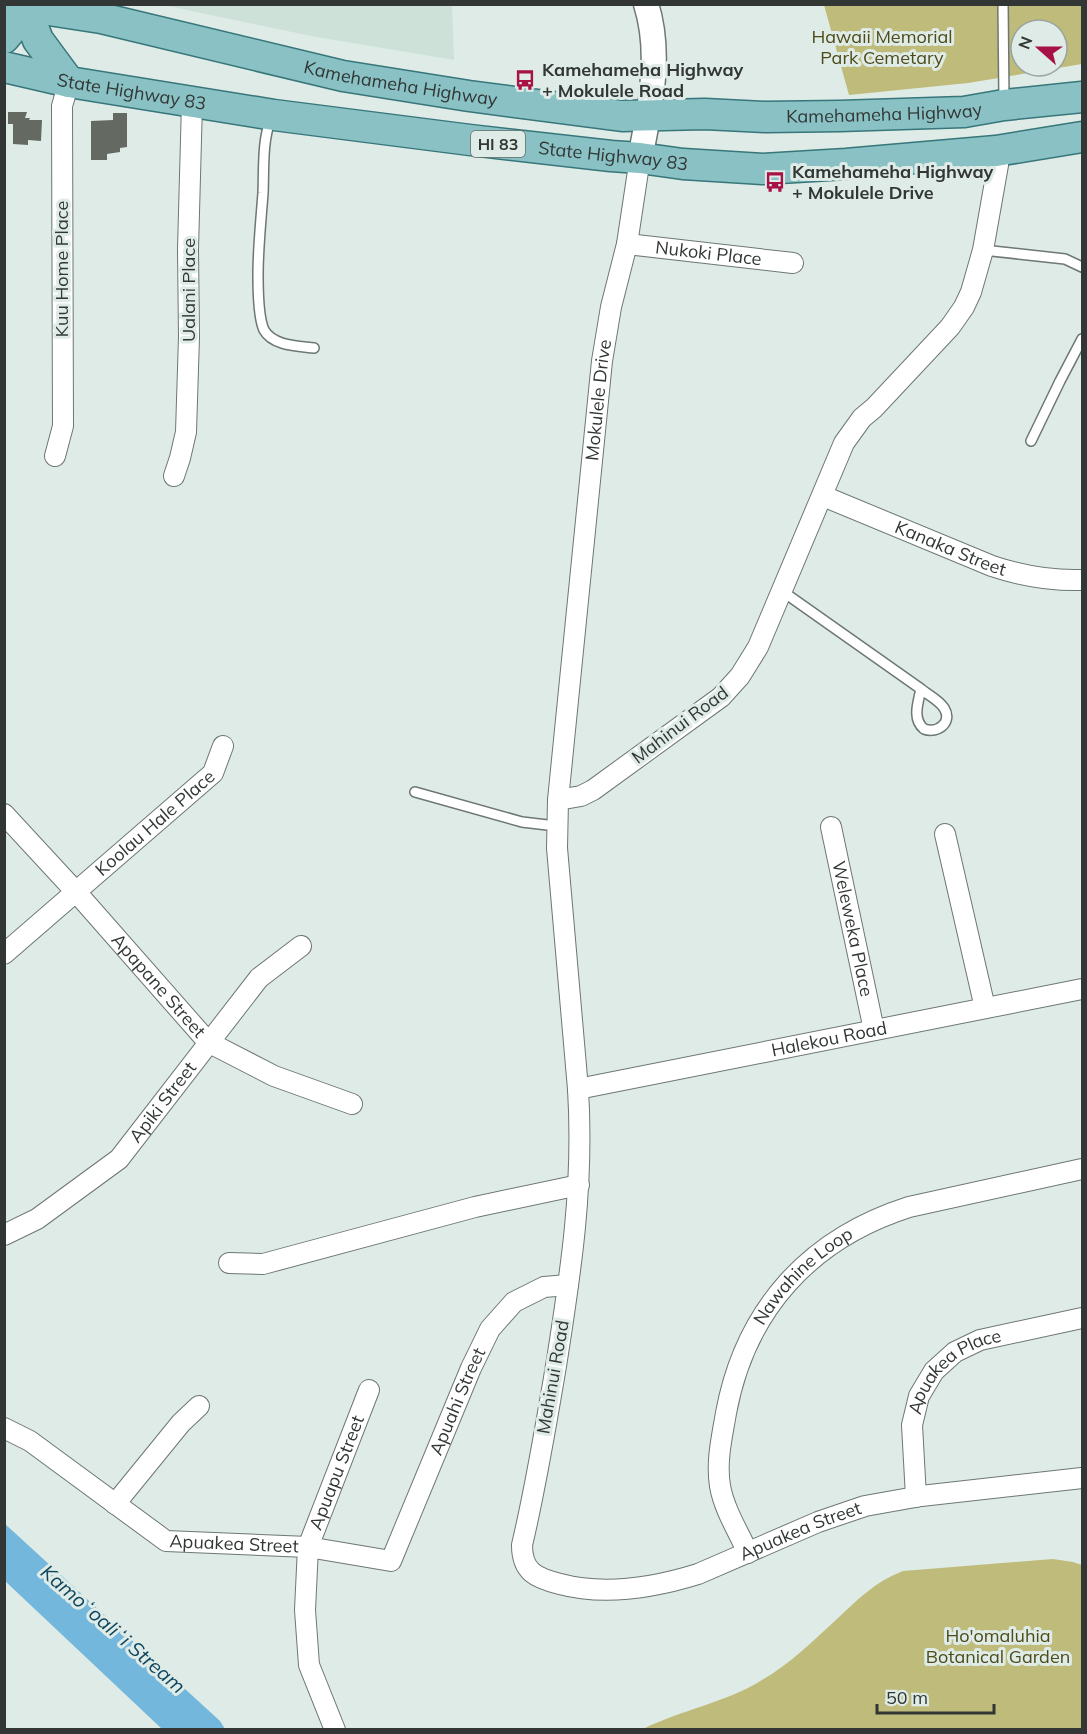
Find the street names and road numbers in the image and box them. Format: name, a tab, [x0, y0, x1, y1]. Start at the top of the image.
street label: Kamehameha Highway	[302, 55, 499, 111]
street label: State Highway 83	[55, 68, 208, 115]
street label: Kamehameha Highway	[786, 97, 984, 128]
road number: HI 83	[471, 131, 525, 157]
street label: State Highway 83	[537, 136, 690, 176]
street label: Kuu Home Place	[50, 201, 73, 337]
street label: Nukoki Place	[654, 235, 763, 270]
street label: Ualani Place	[177, 238, 200, 342]
street label: Mokulele Drive	[580, 338, 616, 462]
street label: Kanaka Street	[892, 515, 1009, 581]
street label: Mahinui Road	[627, 681, 733, 768]
street label: Koolau Hale Place	[90, 765, 219, 881]
street label: Weleweka Place	[827, 859, 879, 999]
street label: Apapane Street	[107, 928, 211, 1042]
street label: Halekou Road	[769, 1016, 889, 1061]
street label: Apiki Street	[124, 1057, 201, 1147]
street label: Nawahine Loop	[748, 1222, 857, 1329]
street label: Mahinui Road	[531, 1318, 574, 1436]
street label: Apuakea Place	[903, 1324, 1003, 1416]
street label: Apuahi Street	[424, 1344, 490, 1459]
street label: Apuapu Street	[304, 1412, 369, 1533]
street label: Apuakea Street	[736, 1496, 864, 1566]
street label: Apuakea Street	[169, 1529, 299, 1558]

